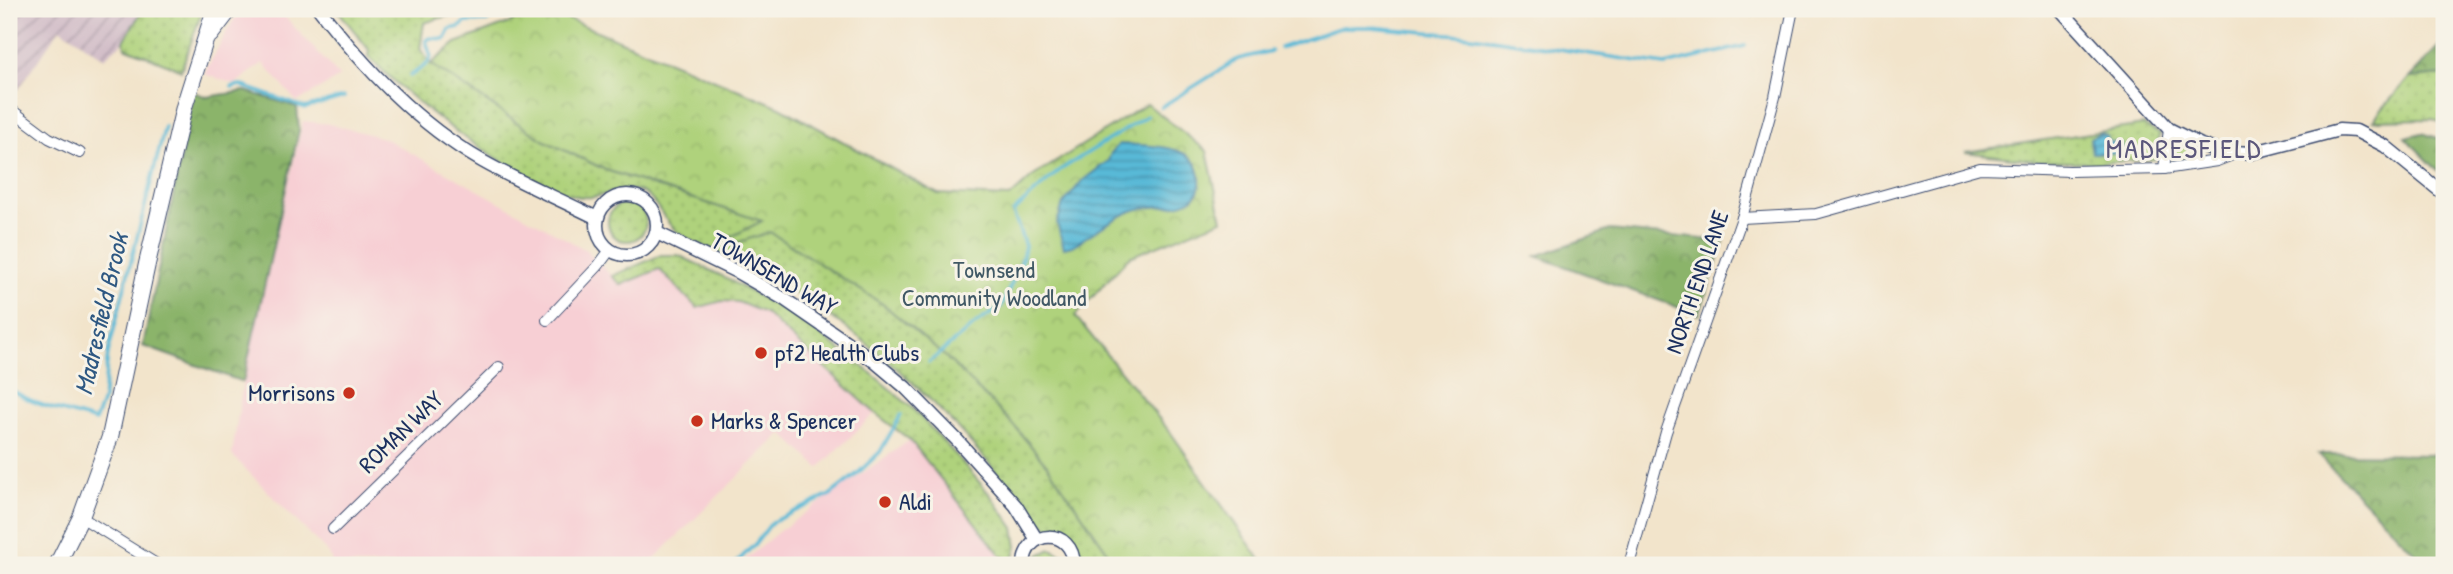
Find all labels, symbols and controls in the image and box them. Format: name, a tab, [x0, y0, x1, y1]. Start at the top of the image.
district label: MADRESFIELD	[2106, 129, 2262, 167]
street label: NORTH END LANE	[1657, 206, 1736, 357]
street label: TOWNSEND WAY	[706, 224, 844, 322]
water label: Madresfield Brook	[65, 227, 137, 398]
park label: Townsend Community Woodland	[902, 253, 1086, 313]
place label: pf2 Health Clubs	[775, 336, 919, 368]
marker: pf2 Health Clubs	[753, 345, 769, 361]
place label: Morrisons	[248, 376, 335, 408]
street label: ROMAN WAY	[351, 383, 450, 479]
marker: Morrisons	[341, 385, 357, 401]
place label: Marks & Spencer	[711, 404, 857, 436]
marker: Marks & Spencer	[689, 413, 705, 429]
place label: Aldi	[899, 485, 932, 517]
marker: Aldi	[877, 494, 893, 510]

